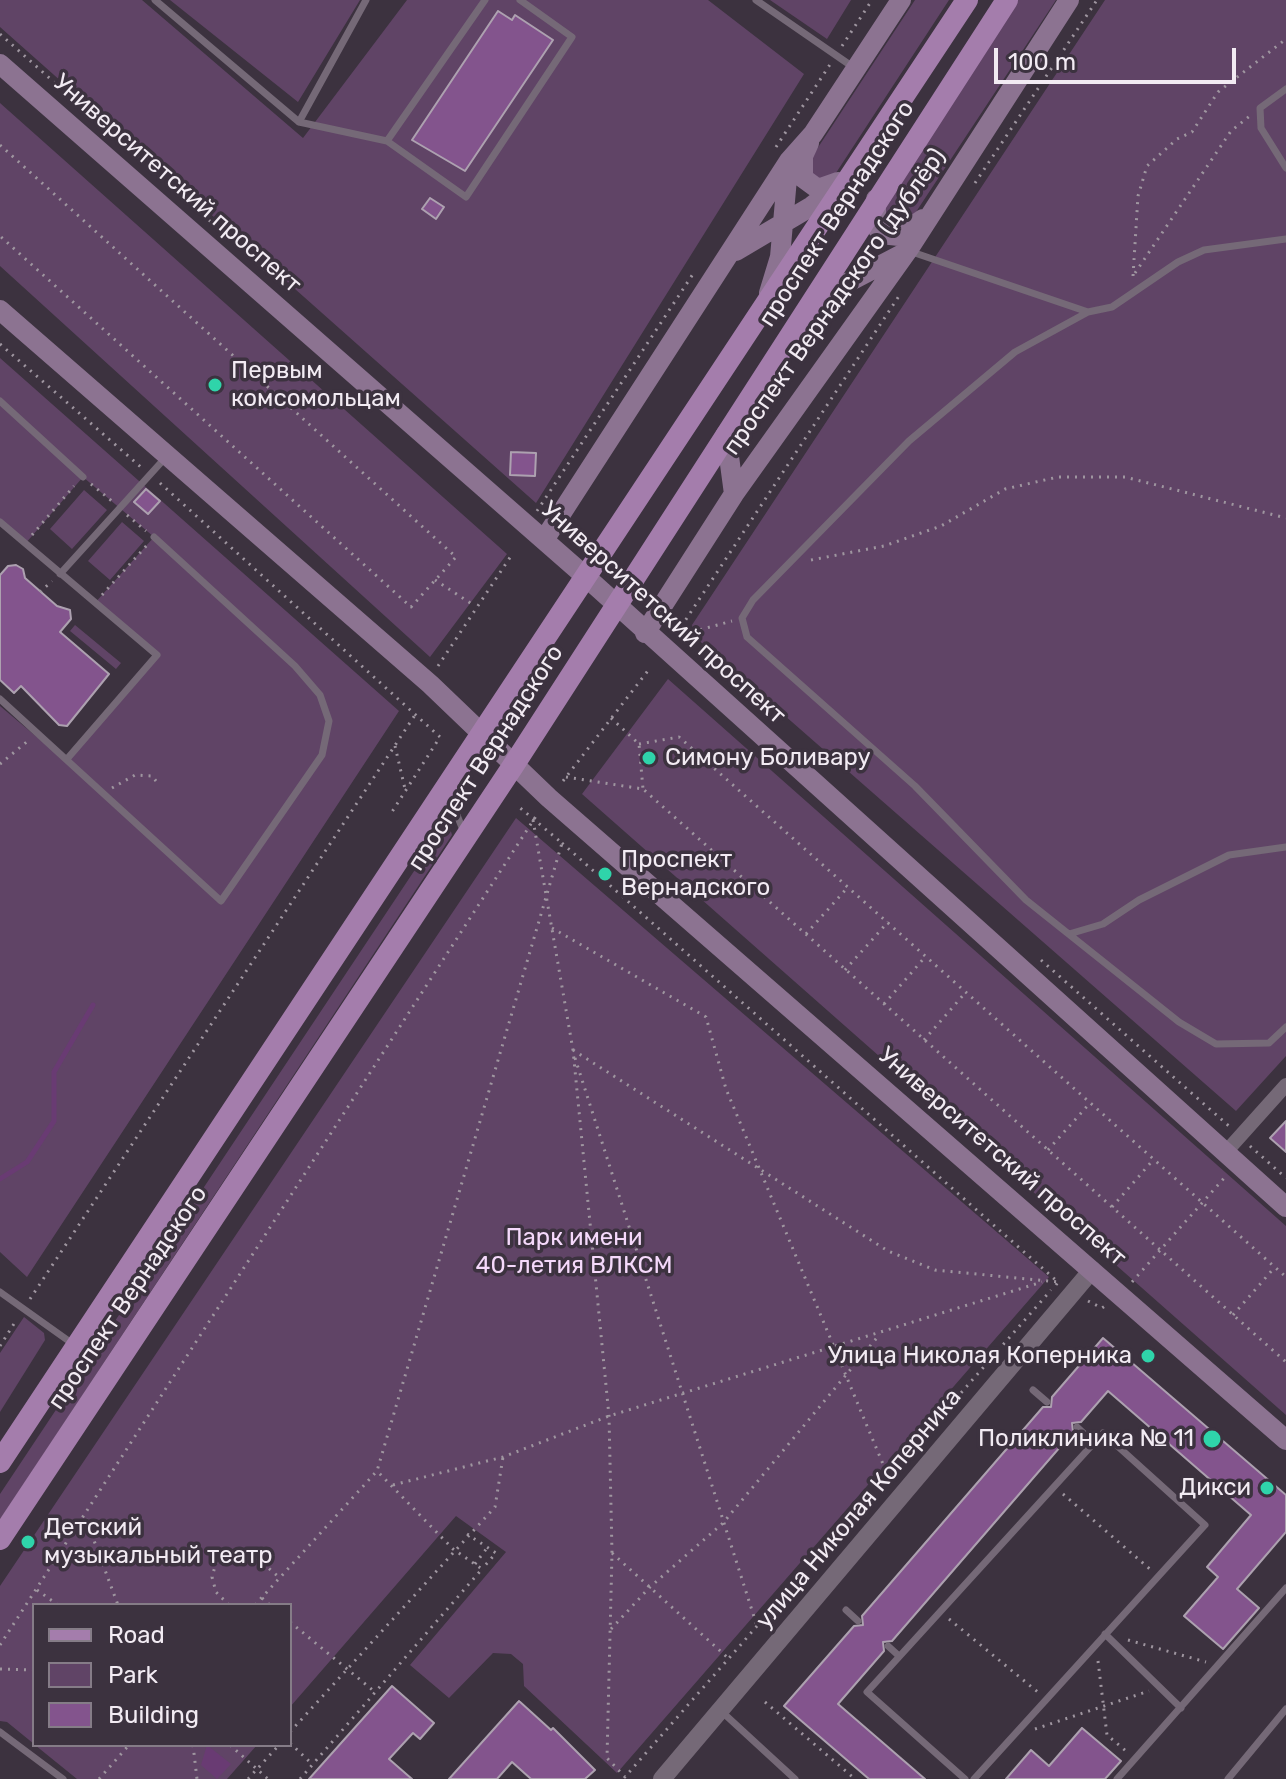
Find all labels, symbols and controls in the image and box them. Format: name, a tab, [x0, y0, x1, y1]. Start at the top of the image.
scale bar	[998, 32, 1240, 82]
text: 100 m	[1008, 48, 1076, 76]
street label: Университетский проспект	[47, 68, 307, 300]
street label: проспект Вернадского	[753, 96, 921, 332]
street label: проспект Вернадского (дублёр)	[718, 143, 952, 461]
place label: Первым комсомольцам	[231, 357, 401, 413]
marker: Первым комсомольцам	[206, 376, 224, 394]
street label: Университетский проспект	[535, 496, 791, 730]
street label: проспект Вернадского	[402, 640, 570, 876]
place label: Симону Боливару	[665, 744, 871, 772]
marker: Симону Боливару	[640, 749, 658, 767]
place label: Проспект Вернадского	[621, 846, 770, 902]
marker: Проспект Вернадского	[596, 865, 614, 883]
street label: Университетский проспект	[872, 1041, 1132, 1273]
street label: проспект Вернадского	[42, 1181, 214, 1415]
park label: Парк имени 40-летия ВЛКСМ	[476, 1224, 672, 1280]
place label: Улица Николая Коперника	[828, 1342, 1132, 1370]
marker: Улица Николая Коперника	[1139, 1347, 1157, 1365]
street label: улица Николая Коперника	[750, 1383, 968, 1635]
place label: Поликлиника № 11	[978, 1425, 1194, 1453]
marker: Поликлиника № 11	[1201, 1428, 1223, 1450]
place label: Дикси	[1179, 1474, 1251, 1502]
marker: Дикси	[1258, 1479, 1276, 1497]
place label: Детский музыкальный театр	[44, 1514, 273, 1570]
marker: Детский музыкальный театр	[19, 1533, 37, 1551]
legend	[32, 1603, 292, 1747]
text: Road	[108, 1621, 165, 1649]
text: Park	[108, 1661, 158, 1689]
text: Building	[108, 1701, 199, 1729]

